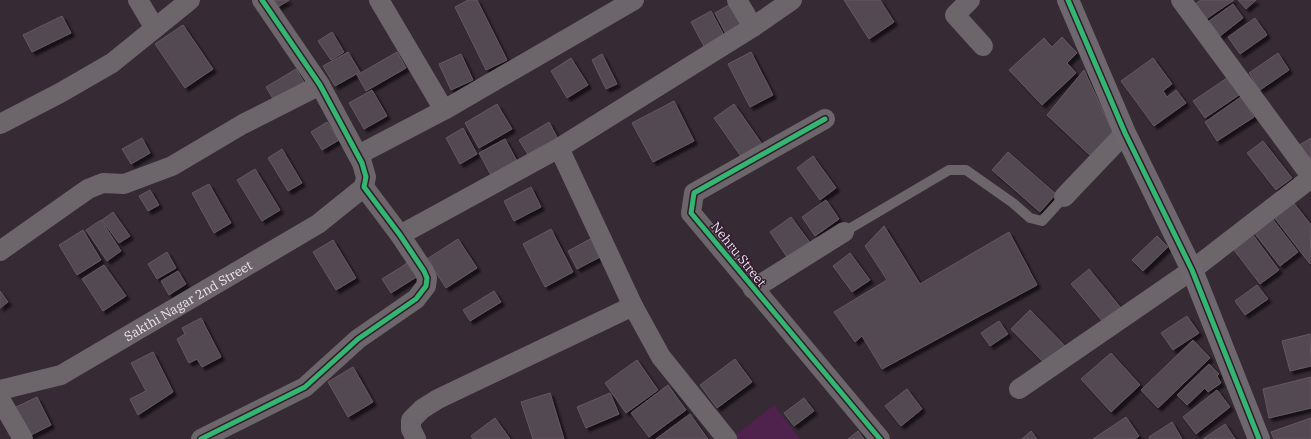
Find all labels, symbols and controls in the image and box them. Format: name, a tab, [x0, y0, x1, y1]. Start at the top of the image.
street label: Nehru Street	[707, 218, 770, 291]
street label: Sakthi Nagar 2nd Street	[121, 256, 256, 345]

